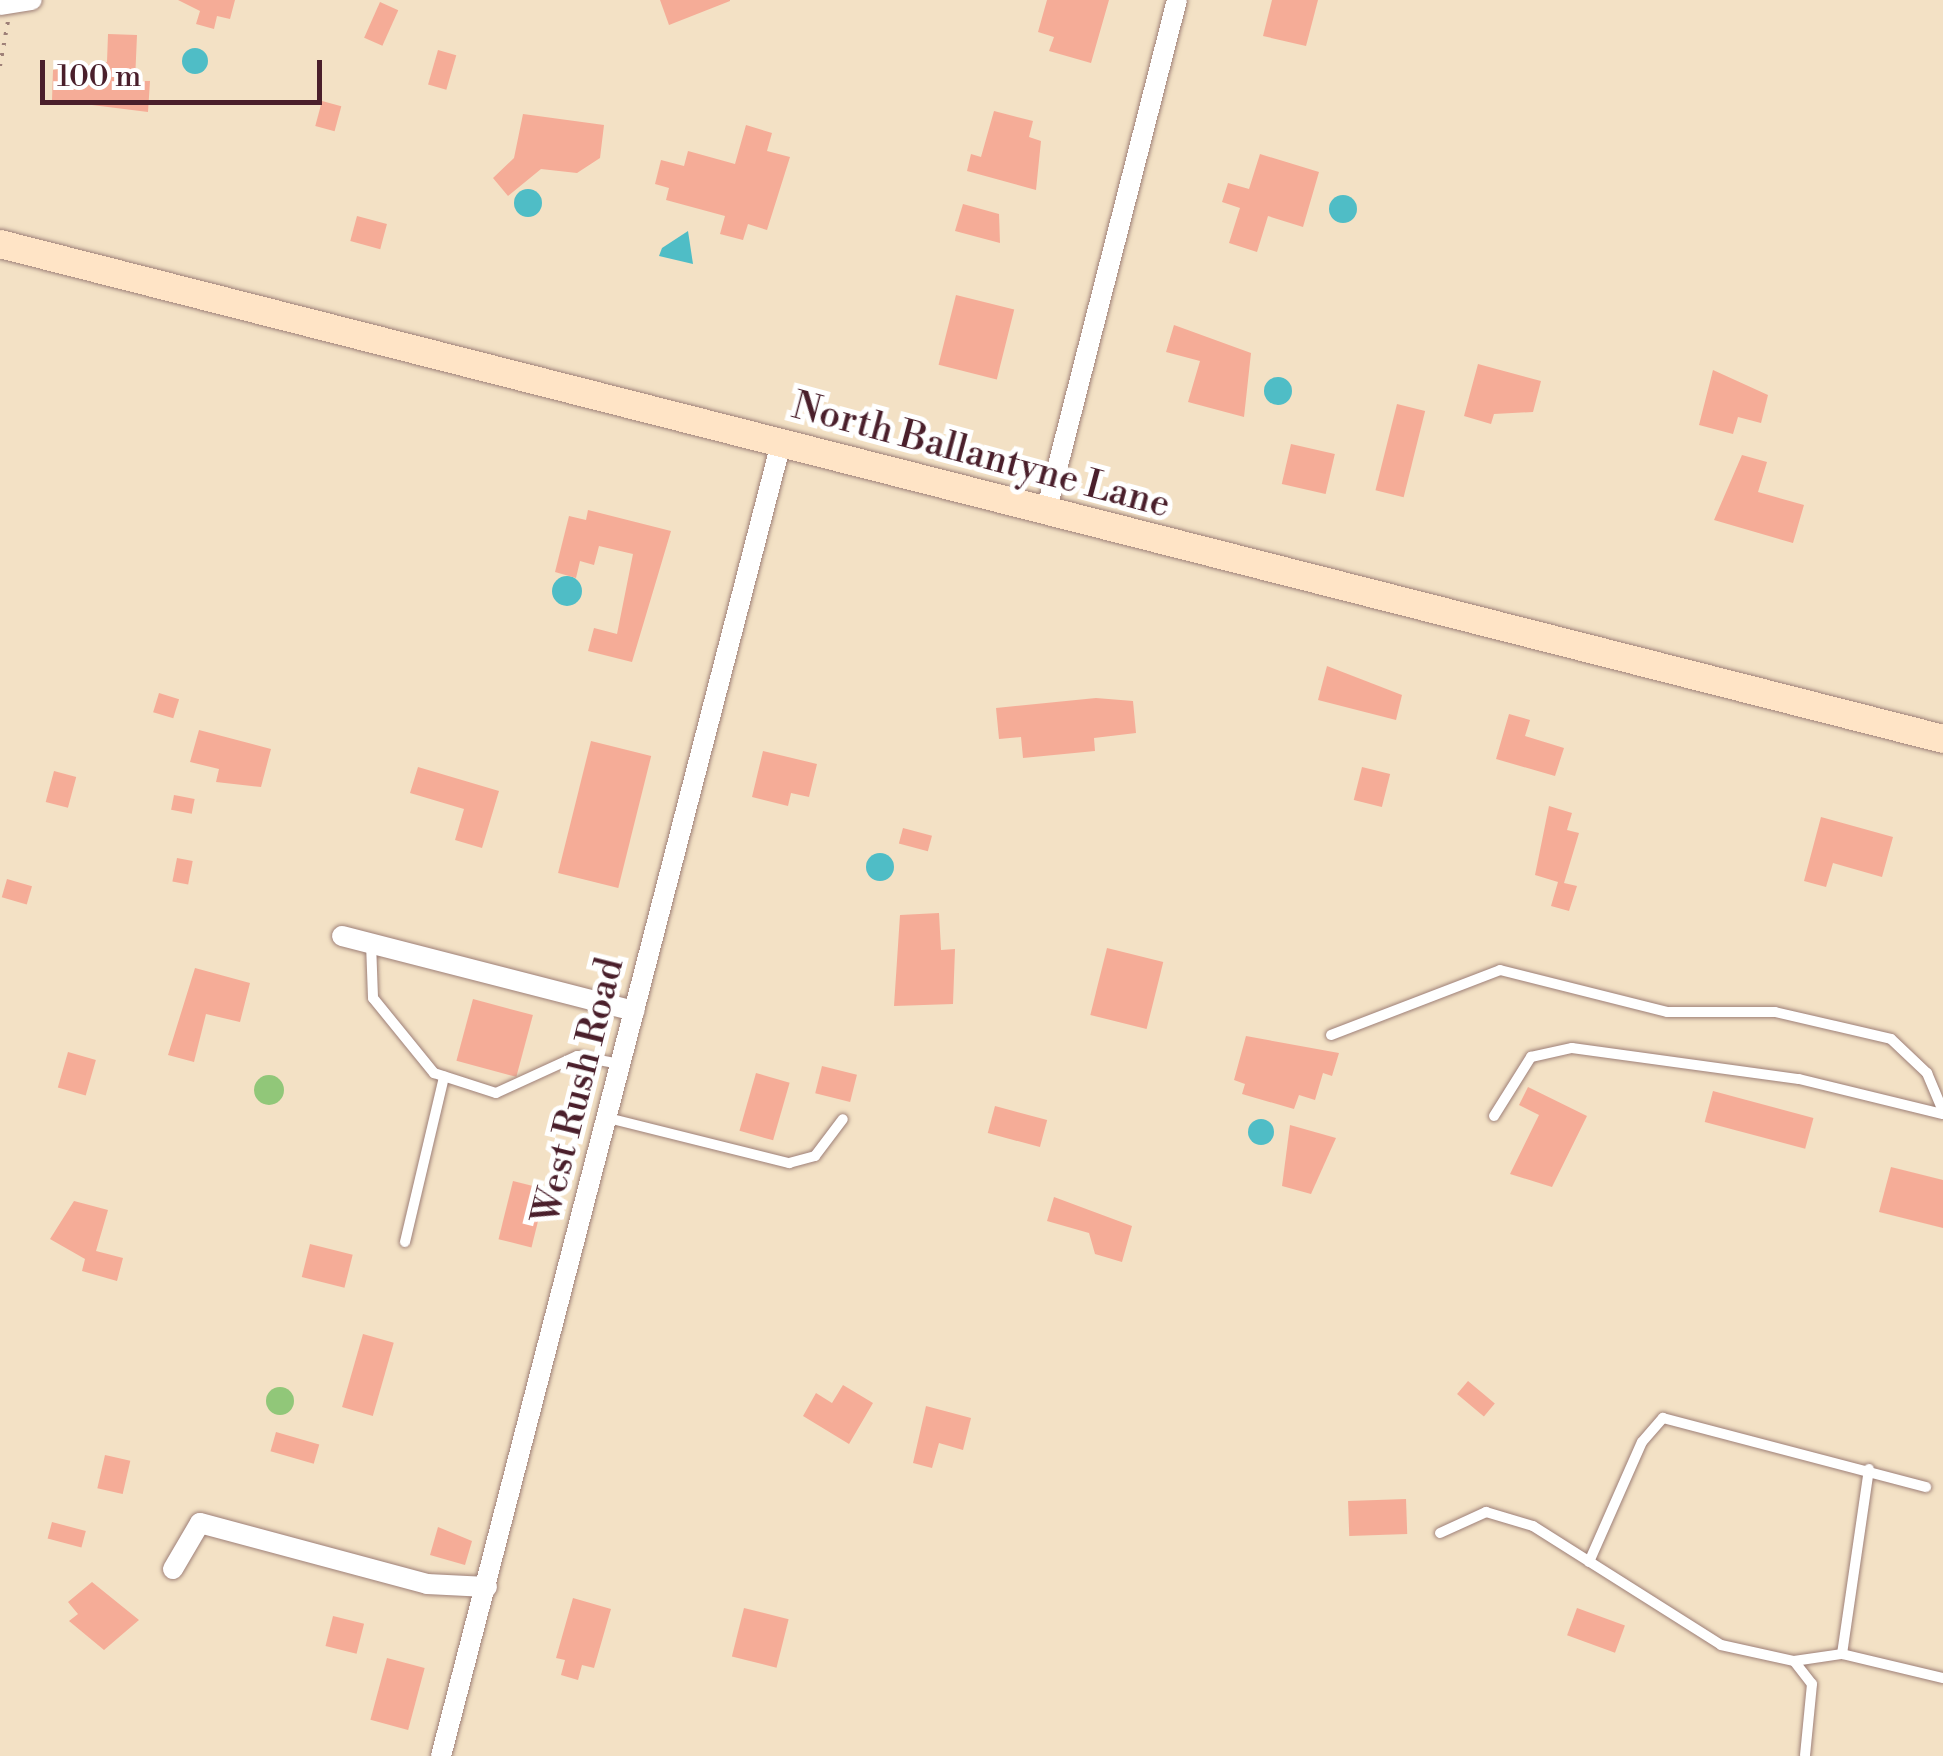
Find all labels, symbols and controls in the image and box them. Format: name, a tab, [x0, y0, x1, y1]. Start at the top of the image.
scale bar	[45, 40, 328, 102]
text: 100 m	[57, 58, 141, 96]
street label: North Ballantyne Lane	[787, 384, 1175, 528]
street label: West Rush Road	[524, 953, 634, 1229]

